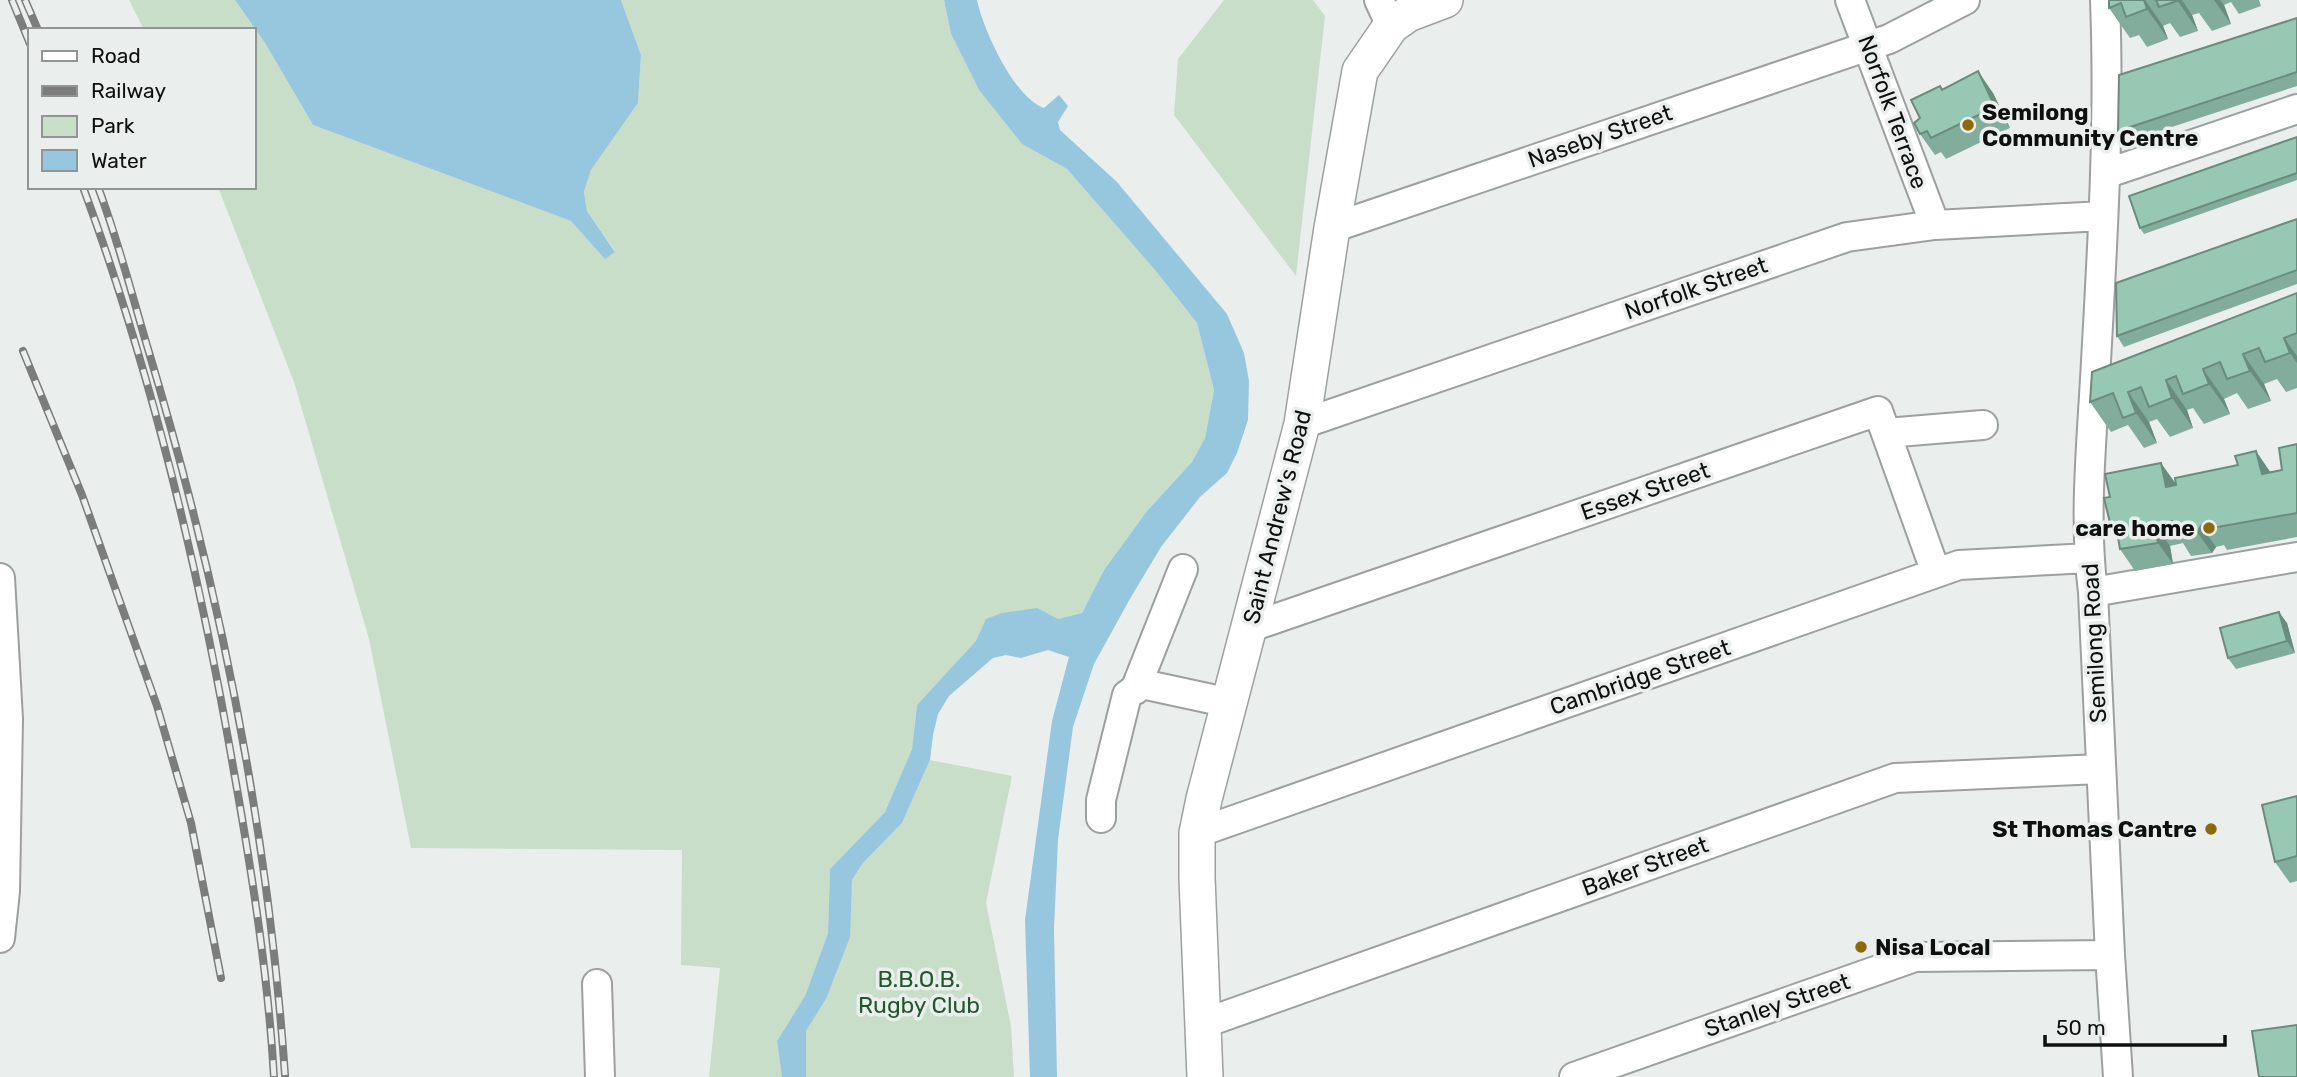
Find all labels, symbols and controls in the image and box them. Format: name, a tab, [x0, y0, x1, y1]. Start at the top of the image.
legend	[28, 28, 256, 189]
street label: Norfolk Terrace	[1852, 31, 1934, 193]
text: Road	[91, 43, 141, 68]
text: Railway	[91, 78, 166, 103]
street label: Naseby Street	[1524, 98, 1676, 174]
place label: Semilong Community Centre	[1982, 98, 2198, 152]
text: Park	[91, 113, 135, 138]
marker: Semilong Community Centre	[1960, 117, 1976, 133]
text: Water	[91, 148, 147, 173]
street label: Norfolk Street	[1621, 250, 1771, 326]
street label: Saint Andrew's Road	[1237, 407, 1317, 627]
street label: Essex Street	[1577, 456, 1713, 526]
place label: care home	[2075, 514, 2195, 542]
marker: care home	[2201, 520, 2217, 536]
street label: Semilong Road	[2076, 562, 2112, 724]
street label: Cambridge Street	[1546, 633, 1734, 721]
place label: St Thomas Cantre	[1992, 815, 2197, 843]
marker: St Thomas Cantre	[2203, 821, 2219, 837]
street label: Baker Street	[1578, 830, 1712, 902]
place label: Nisa Local	[1875, 933, 1991, 961]
marker: Nisa Local	[1853, 939, 1869, 955]
park label: B.B.O.B. Rugby Club	[858, 965, 980, 1019]
street label: Stanley Street	[1701, 967, 1854, 1043]
scale bar	[2045, 1004, 2225, 1048]
text: 50 m	[2056, 1015, 2106, 1040]

